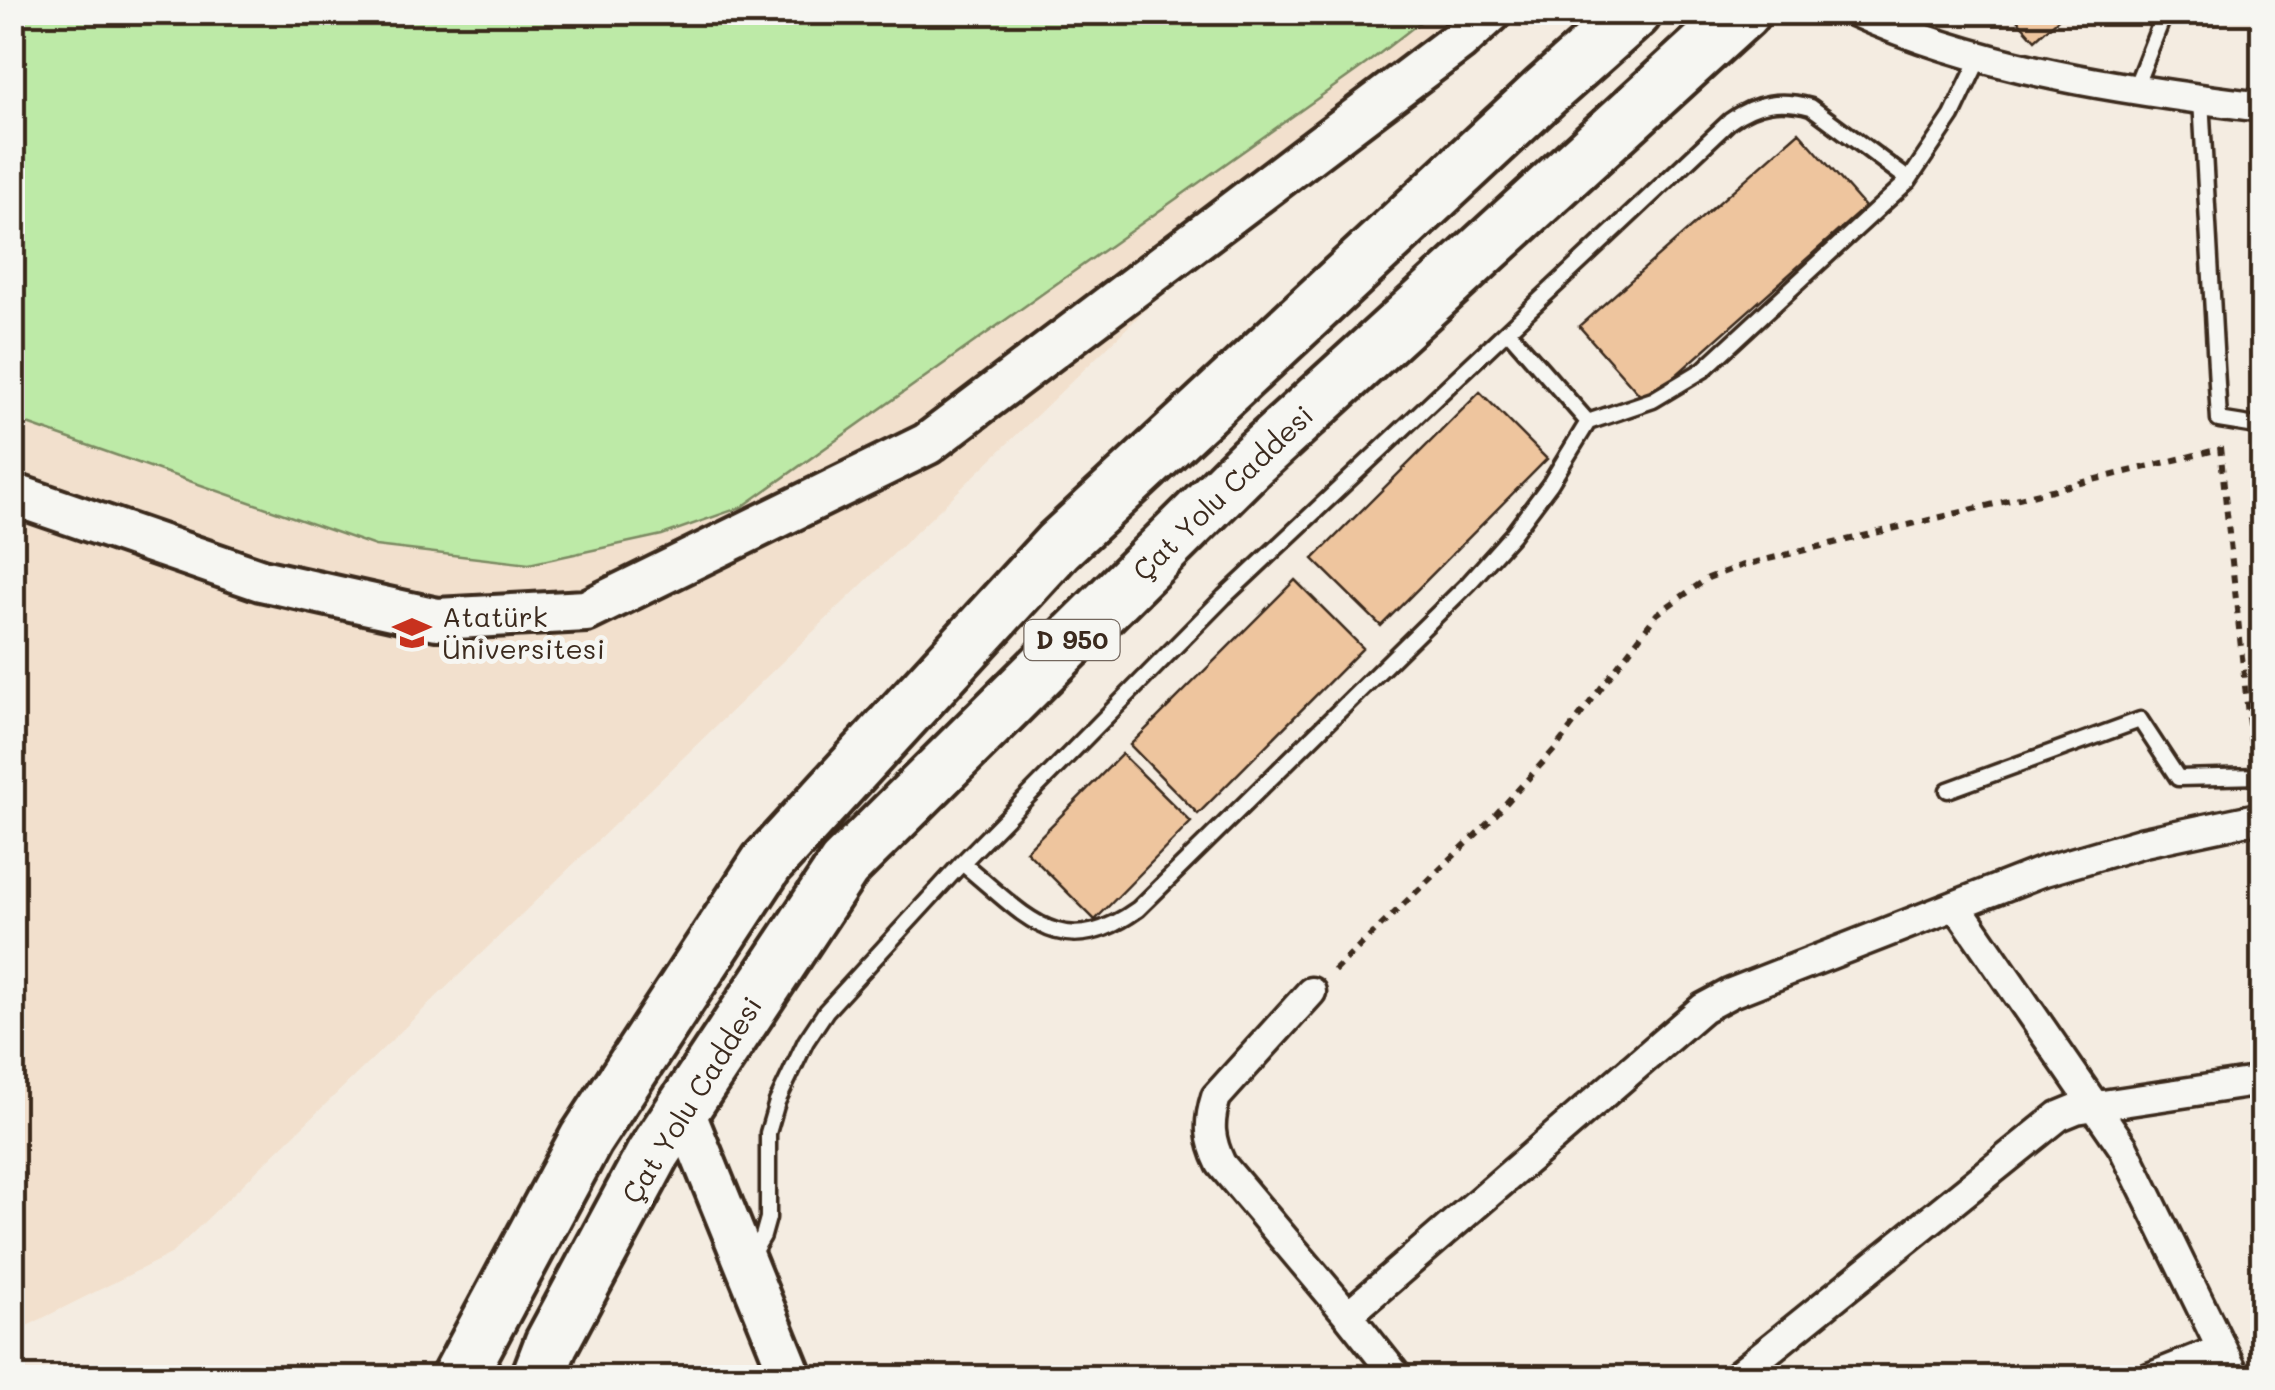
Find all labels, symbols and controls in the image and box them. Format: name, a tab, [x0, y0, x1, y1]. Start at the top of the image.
street label: Çat Yolu Caddesi	[1124, 397, 1320, 588]
place label: Atatürk Üniversitesi	[442, 598, 605, 666]
school or university icon: Atatürk Üniversitesi	[391, 612, 433, 654]
road number: D 950	[1024, 620, 1120, 660]
street label: Çat Yolu Caddesi	[613, 989, 769, 1210]

